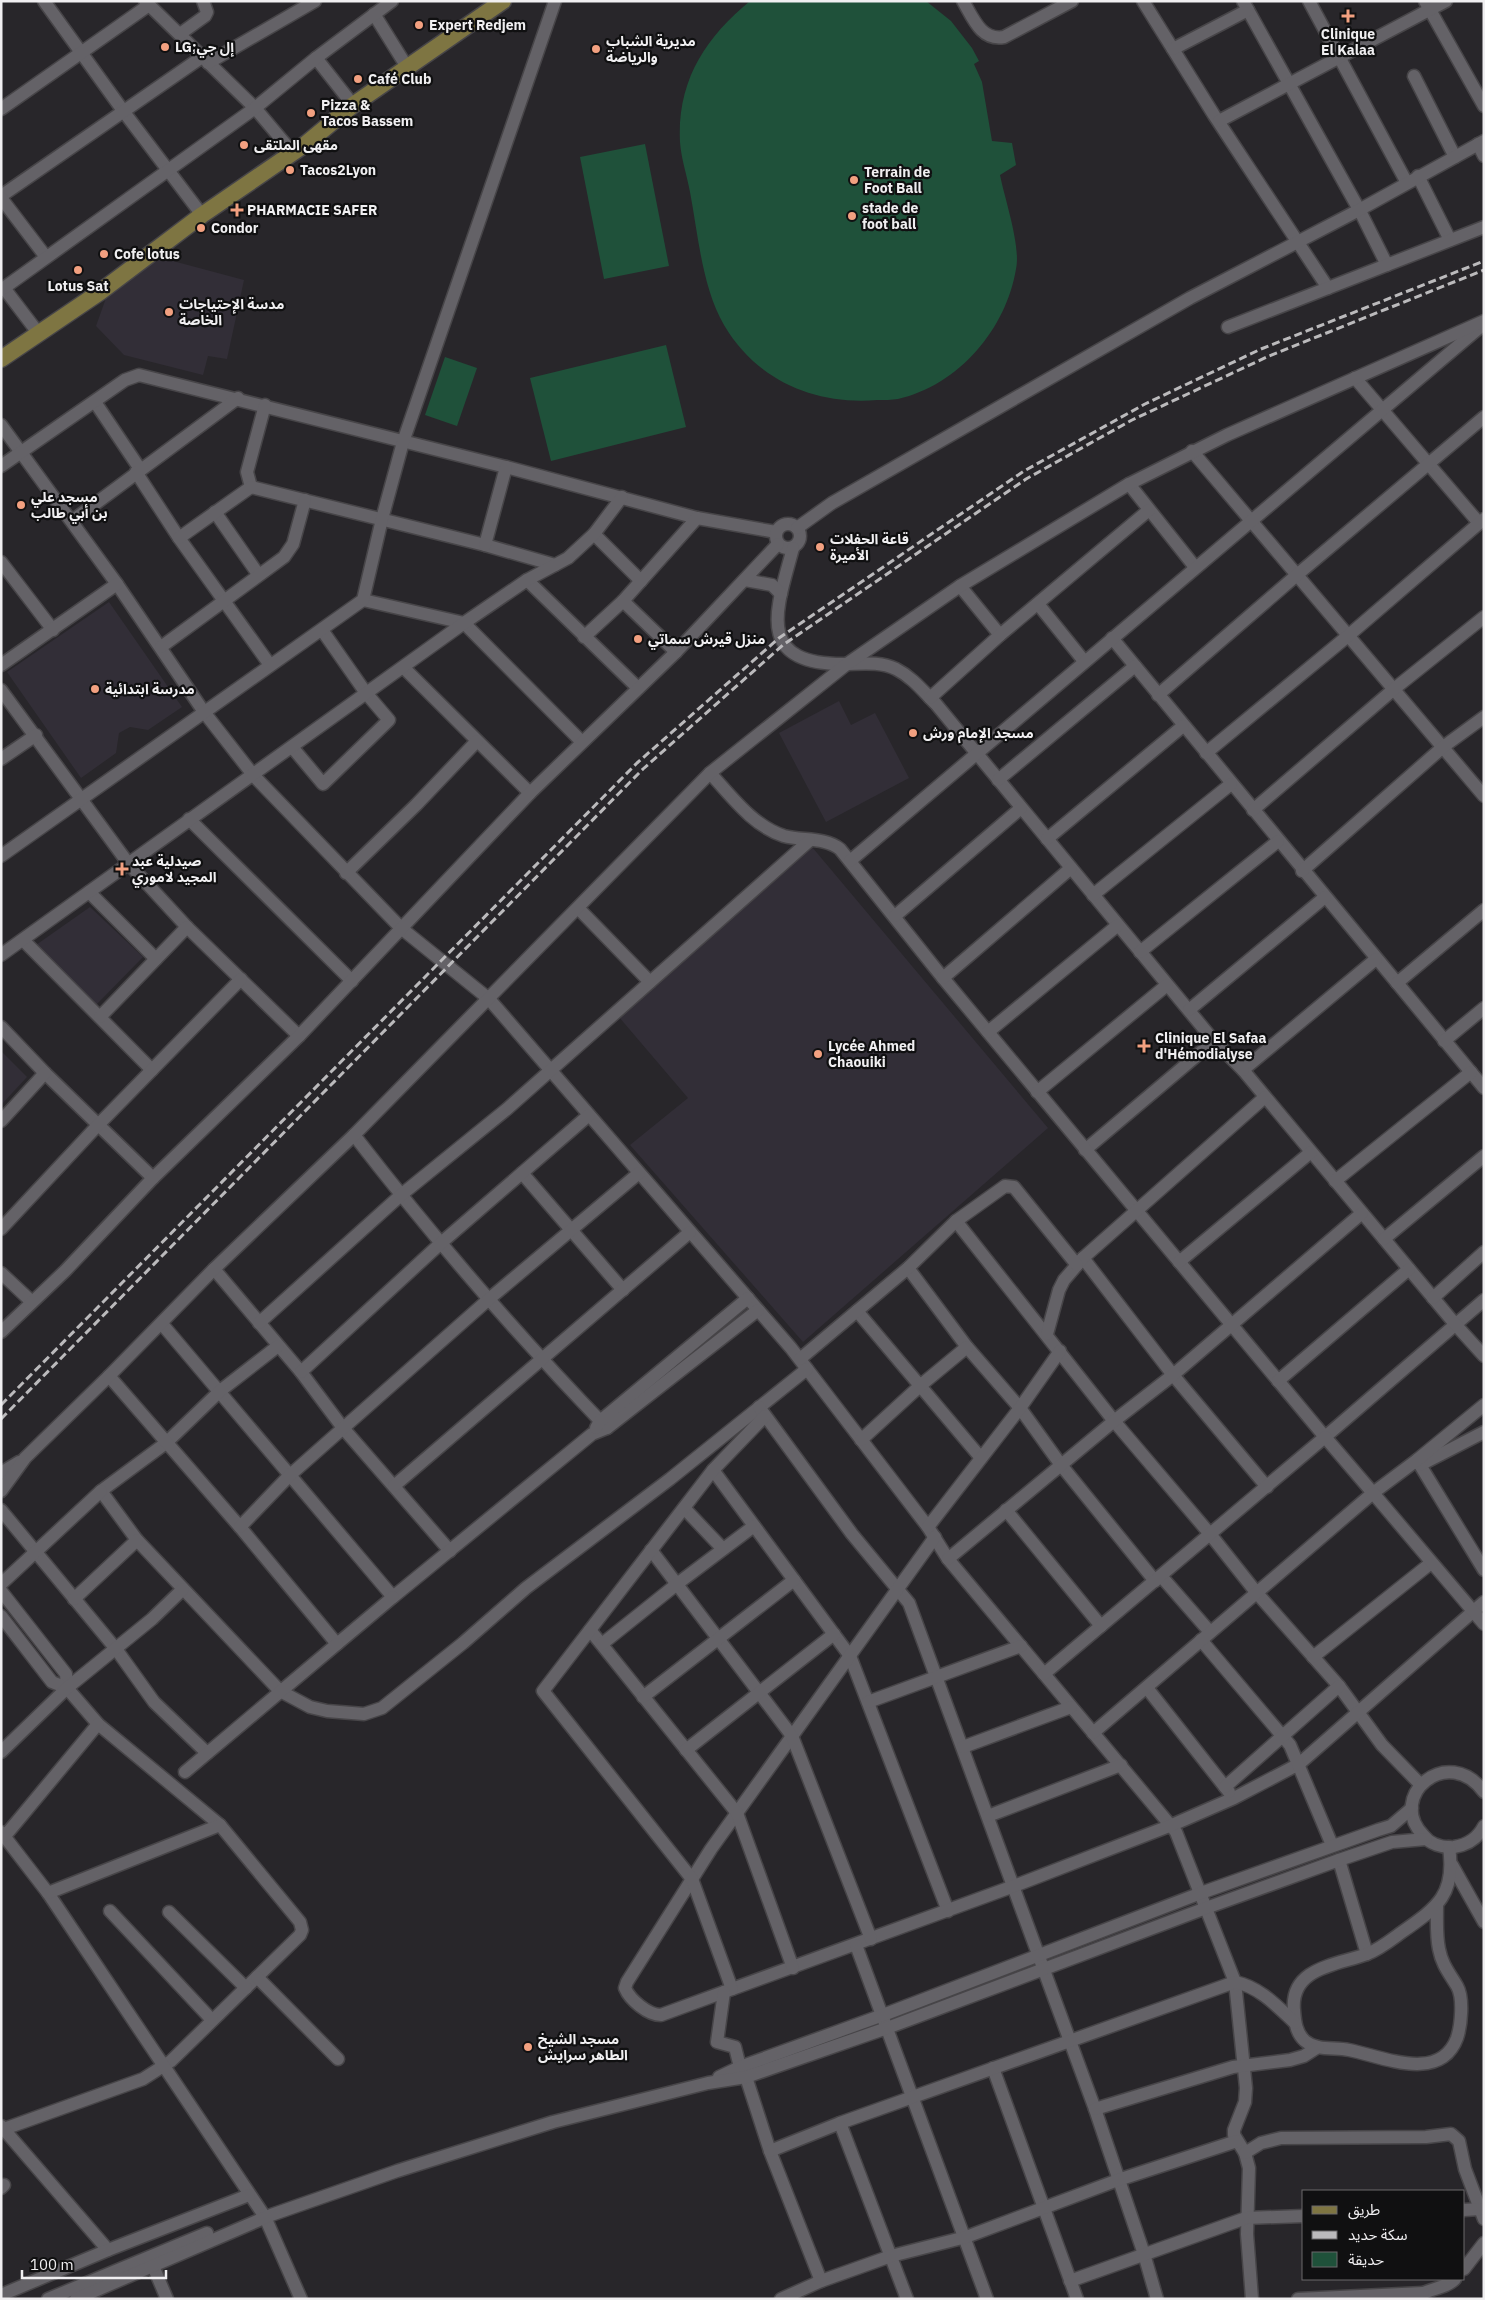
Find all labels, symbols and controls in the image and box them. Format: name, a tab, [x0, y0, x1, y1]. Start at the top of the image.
marker: Clinique El Kalaa	[1341, 9, 1355, 23]
place label: Expert Redjem	[429, 16, 526, 34]
marker: Expert Redjem	[413, 19, 425, 31]
place label: Clinique El Kalaa	[1321, 25, 1375, 59]
place label: مديرية الشباب والرياضة	[606, 32, 696, 66]
place label: LG;إل جي	[175, 38, 235, 58]
marker: LG;إل جي	[159, 41, 171, 53]
marker: مديرية الشباب والرياضة	[590, 43, 602, 55]
place label: Café Club	[368, 70, 431, 88]
marker: Café Club	[352, 73, 364, 85]
place label: Pizza & Tacos Bassem	[321, 96, 413, 130]
marker: Pizza & Tacos Bassem	[305, 107, 317, 119]
place label: مقهى الملتقى	[254, 136, 338, 154]
marker: مقهى الملتقى	[238, 139, 250, 151]
place label: Tacos2Lyon	[300, 161, 376, 179]
place label: Terrain de Foot Ball	[864, 163, 930, 197]
marker: Tacos2Lyon	[284, 164, 296, 176]
marker: Terrain de Foot Ball	[848, 174, 860, 186]
place label: stade de foot ball	[862, 199, 918, 233]
place label: PHARMACIE SAFER	[247, 201, 377, 219]
marker: PHARMACIE SAFER	[231, 204, 243, 216]
marker: stade de foot ball	[846, 210, 858, 222]
place label: Condor	[211, 219, 259, 237]
marker: Condor	[195, 222, 207, 234]
place label: Cofe lotus	[114, 245, 180, 263]
marker: Cofe lotus	[98, 248, 110, 260]
marker: Lotus Sat	[72, 264, 84, 276]
place label: Lotus Sat	[47, 277, 109, 295]
place label: مدسة الإحتياجات الخاصة	[179, 295, 285, 329]
marker: مدسة الإحتياجات الخاصة	[163, 306, 175, 318]
place label: مسجد علي بن أبي طالب	[31, 488, 108, 524]
marker: مسجد علي بن أبي طالب	[15, 499, 27, 511]
place label: قاعة الحفلات الأميرة	[830, 530, 909, 564]
marker: قاعة الحفلات الأميرة	[814, 541, 826, 553]
place label: منزل قيرش سماتي	[648, 630, 765, 650]
marker: منزل قيرش سماتي	[632, 633, 644, 645]
place label: مدرسة ابتدائية	[105, 680, 195, 698]
marker: مدرسة ابتدائية	[89, 683, 101, 695]
place label: مسجد الإمام ورش	[923, 724, 1034, 744]
marker: مسجد الإمام ورش	[907, 727, 919, 739]
place label: صيدلية عبد المجيد لاموري	[132, 852, 217, 888]
marker: صيدلية عبد المجيد لاموري	[116, 863, 128, 875]
place label: Clinique El Safaa d'Hémodialyse	[1155, 1029, 1267, 1063]
place label: Lycée Ahmed Chaouiki	[828, 1037, 915, 1071]
marker: Clinique El Safaa d'Hémodialyse	[1137, 1039, 1151, 1053]
marker: Lycée Ahmed Chaouiki	[812, 1048, 824, 1060]
place label: مسجد الشيخ الطاهر سرايش	[538, 2030, 628, 2064]
marker: مسجد الشيخ الطاهر سرايش	[522, 2041, 534, 2053]
legend	[1302, 2190, 1465, 2280]
text: طريق	[1348, 2200, 1380, 2220]
text: سكة حديد	[1348, 2225, 1408, 2244]
scale bar	[22, 2248, 166, 2280]
text: حديقة	[1348, 2250, 1384, 2269]
text: 100 m	[30, 2255, 74, 2274]

